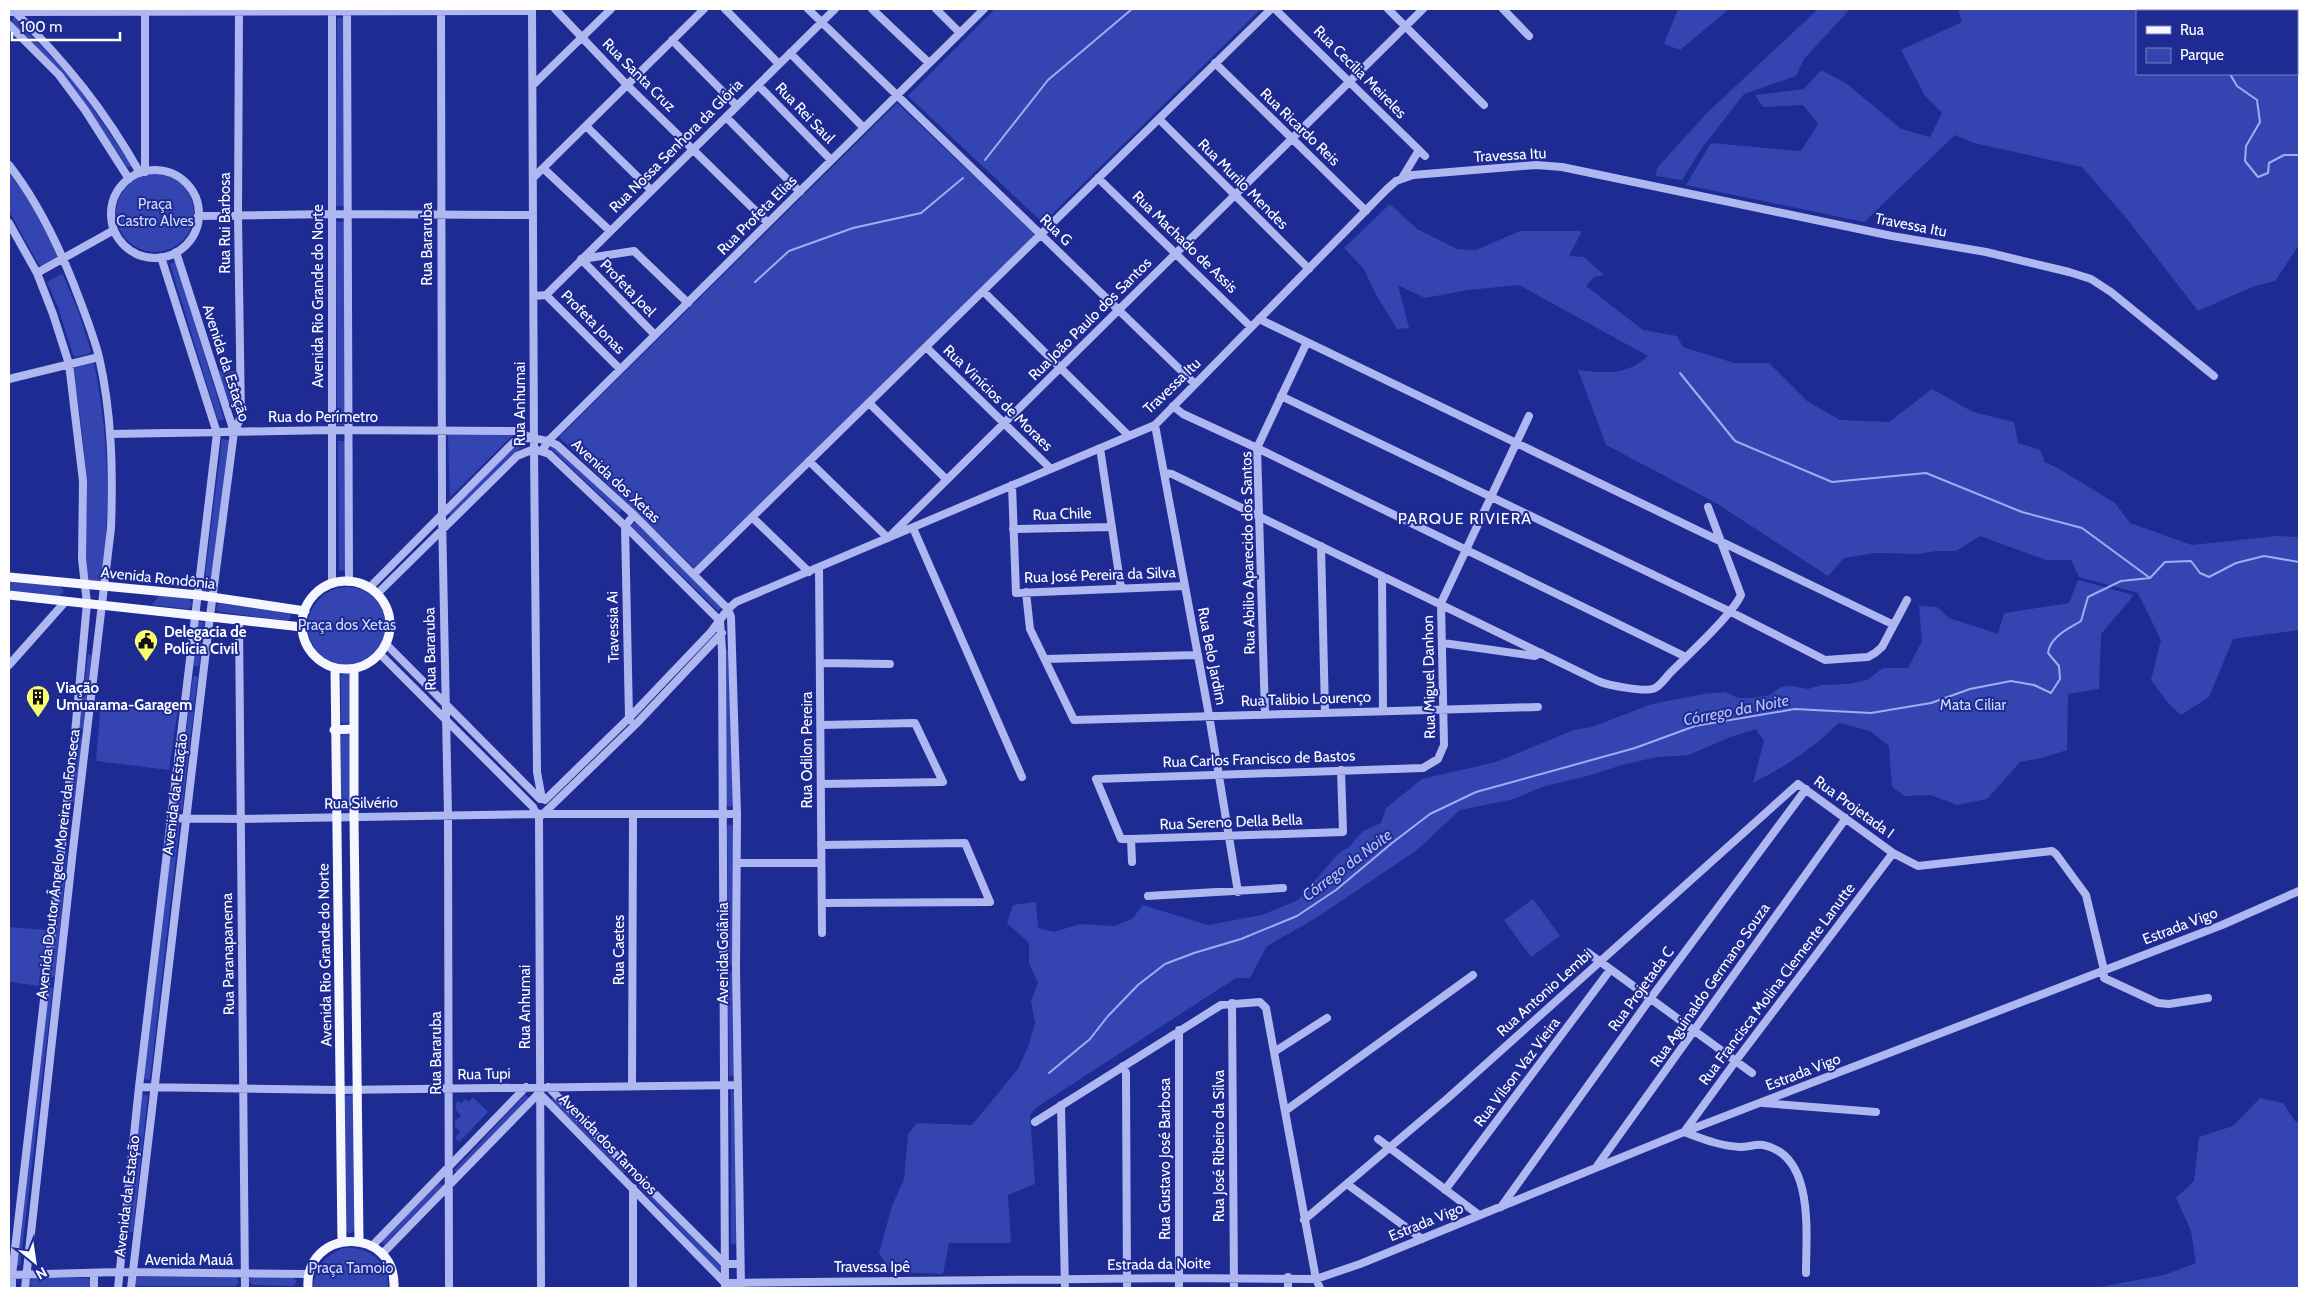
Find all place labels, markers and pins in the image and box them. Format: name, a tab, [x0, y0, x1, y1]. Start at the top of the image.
place label: Delegacia de Polícia Civil	[164, 623, 247, 658]
public building icon: Delegacia de Polícia Civil	[133, 628, 159, 662]
place label: Viação Umuarama-Garagem	[56, 679, 192, 714]
building icon: Viação Umuarama-Garagem	[25, 684, 51, 718]

